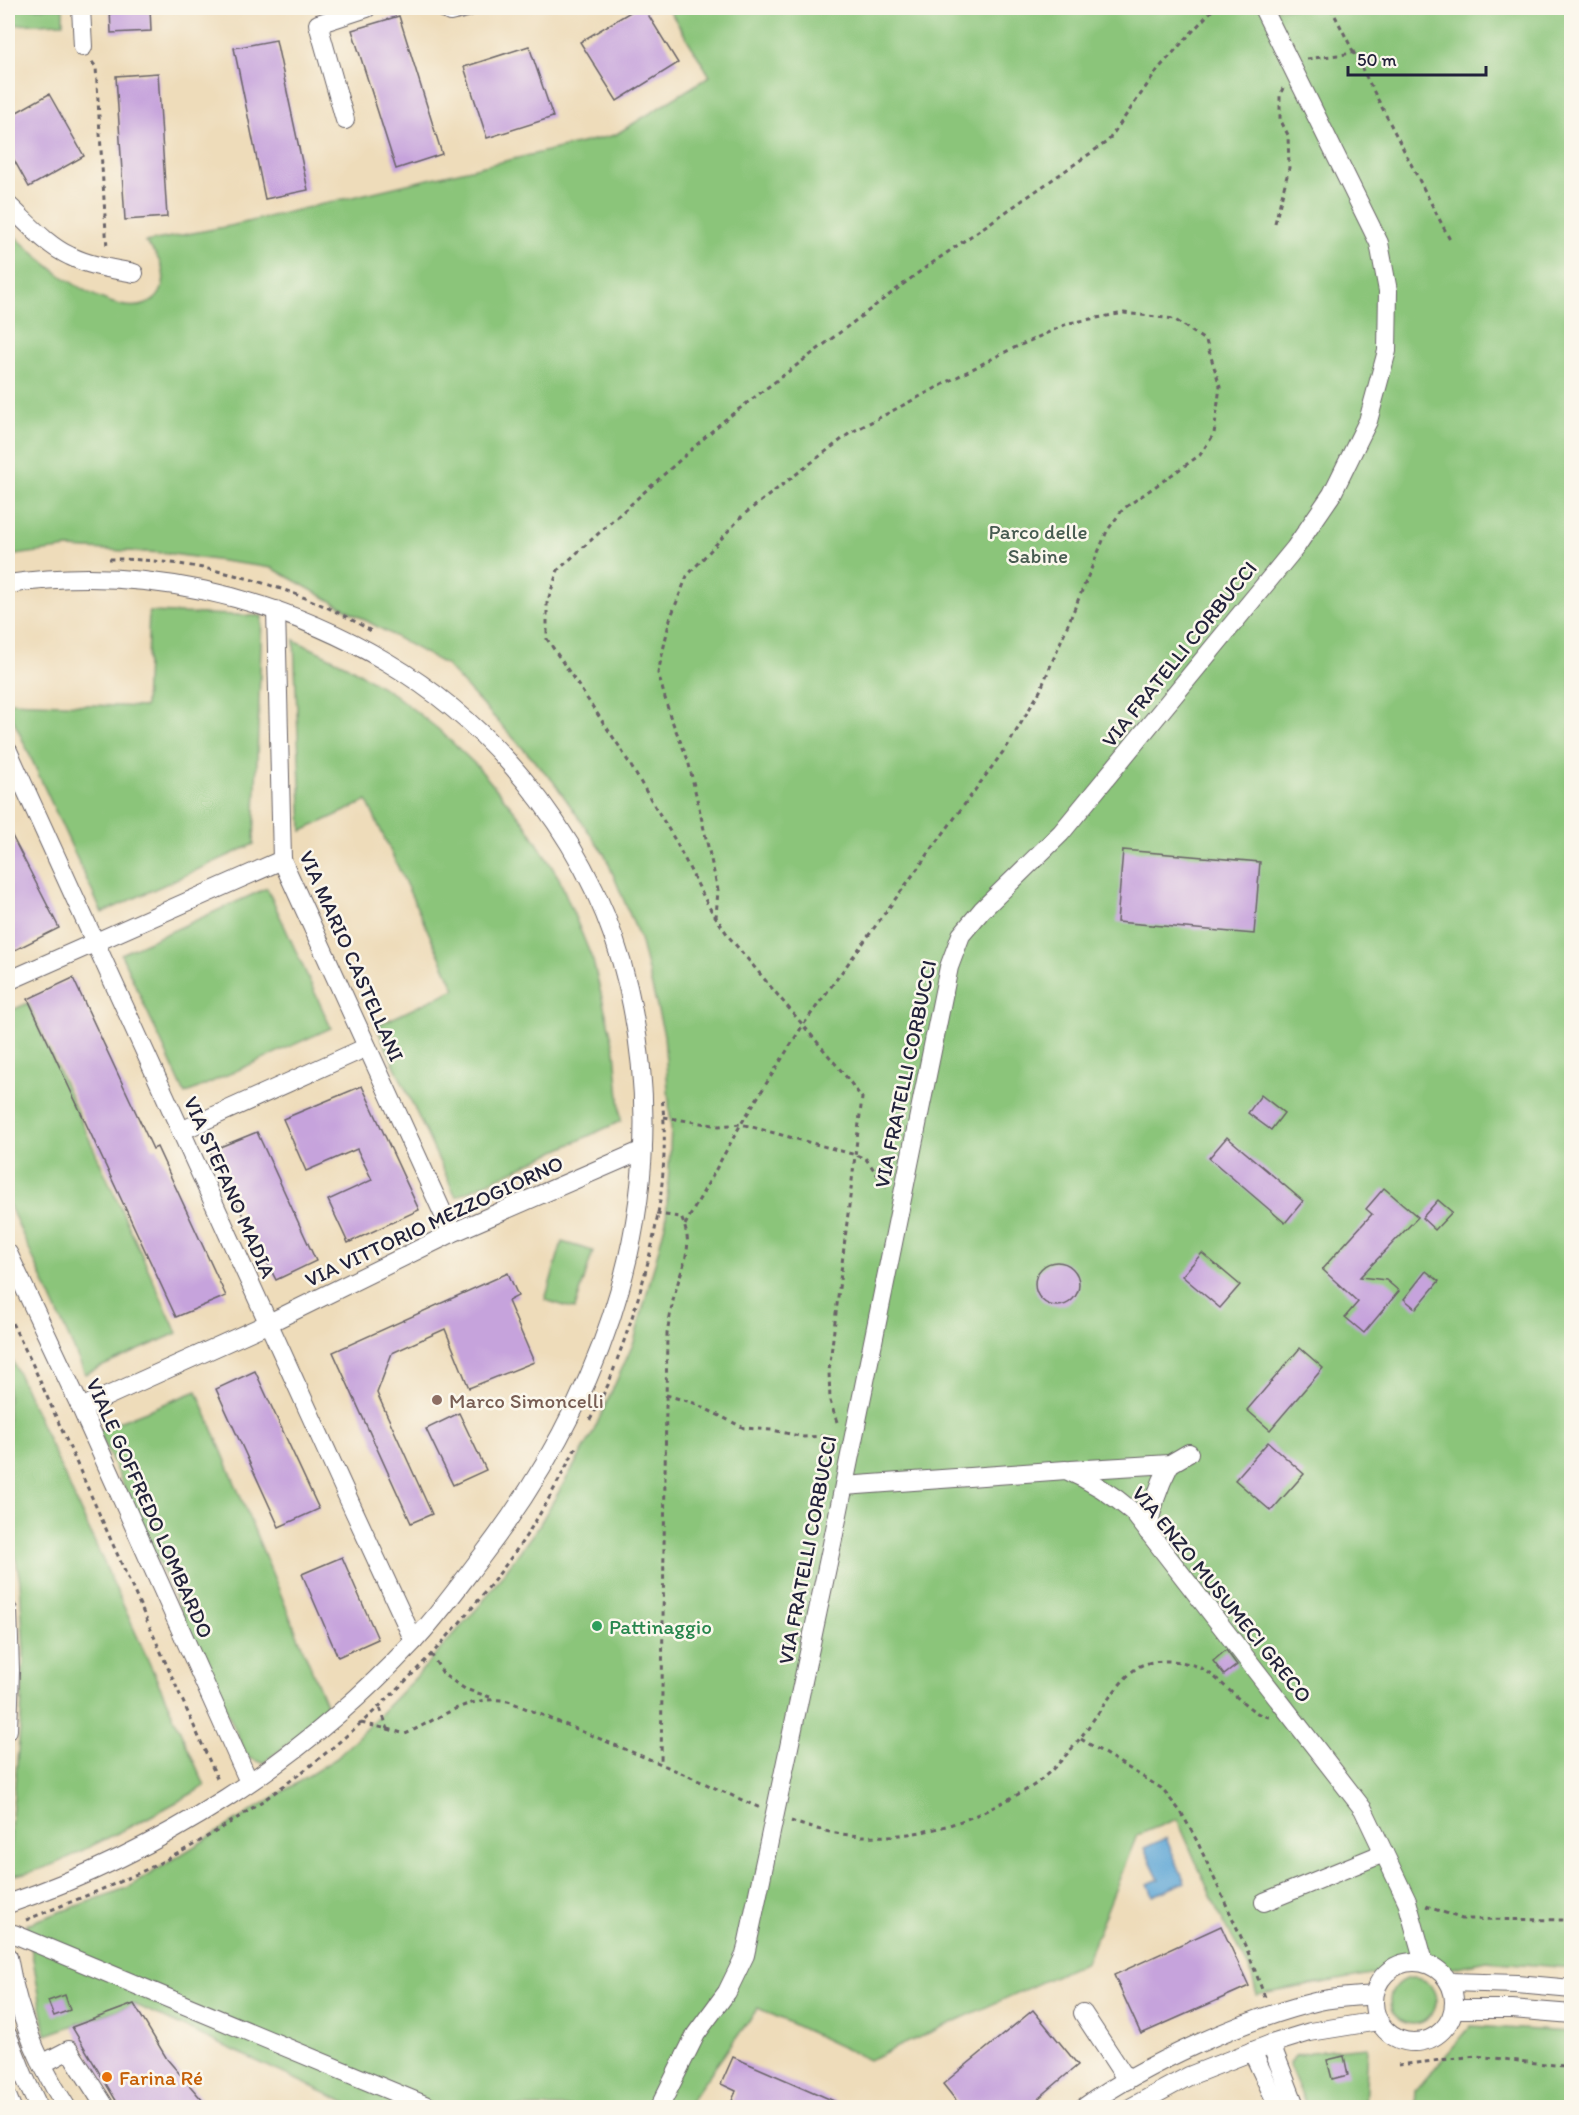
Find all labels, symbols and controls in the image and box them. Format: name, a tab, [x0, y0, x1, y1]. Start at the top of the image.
scale bar	[1348, 39, 1486, 77]
text: 50 m	[1357, 49, 1397, 71]
park label: Parco delle Sabine	[989, 519, 1088, 568]
street label: VIA FRATELLI CORBUCCI	[1096, 556, 1262, 752]
street label: VIA MARIO CASTELLANI	[294, 847, 410, 1065]
street label: VIA FRATELLI CORBUCCI	[869, 958, 941, 1190]
street label: VIA STEFANO MADIA	[179, 1092, 282, 1282]
street label: VIA VITTORIO MEZZOGIORNO	[301, 1150, 567, 1292]
street label: VIALE GOFFREDO LOMBARDO	[81, 1374, 219, 1642]
place label: Marco Simoncelli	[449, 1388, 604, 1413]
marker: Marco Simoncelli	[430, 1393, 444, 1407]
street label: VIA FRATELLI CORBUCCI	[773, 1434, 841, 1666]
street label: VIA ENZO MUSUMECI GRECO	[1127, 1481, 1317, 1707]
place label: Pattinaggio	[609, 1614, 712, 1639]
marker: Pattinaggio	[590, 1619, 604, 1633]
place label: Farina Ré	[119, 2065, 203, 2090]
marker: Farina Ré	[100, 2070, 114, 2084]

